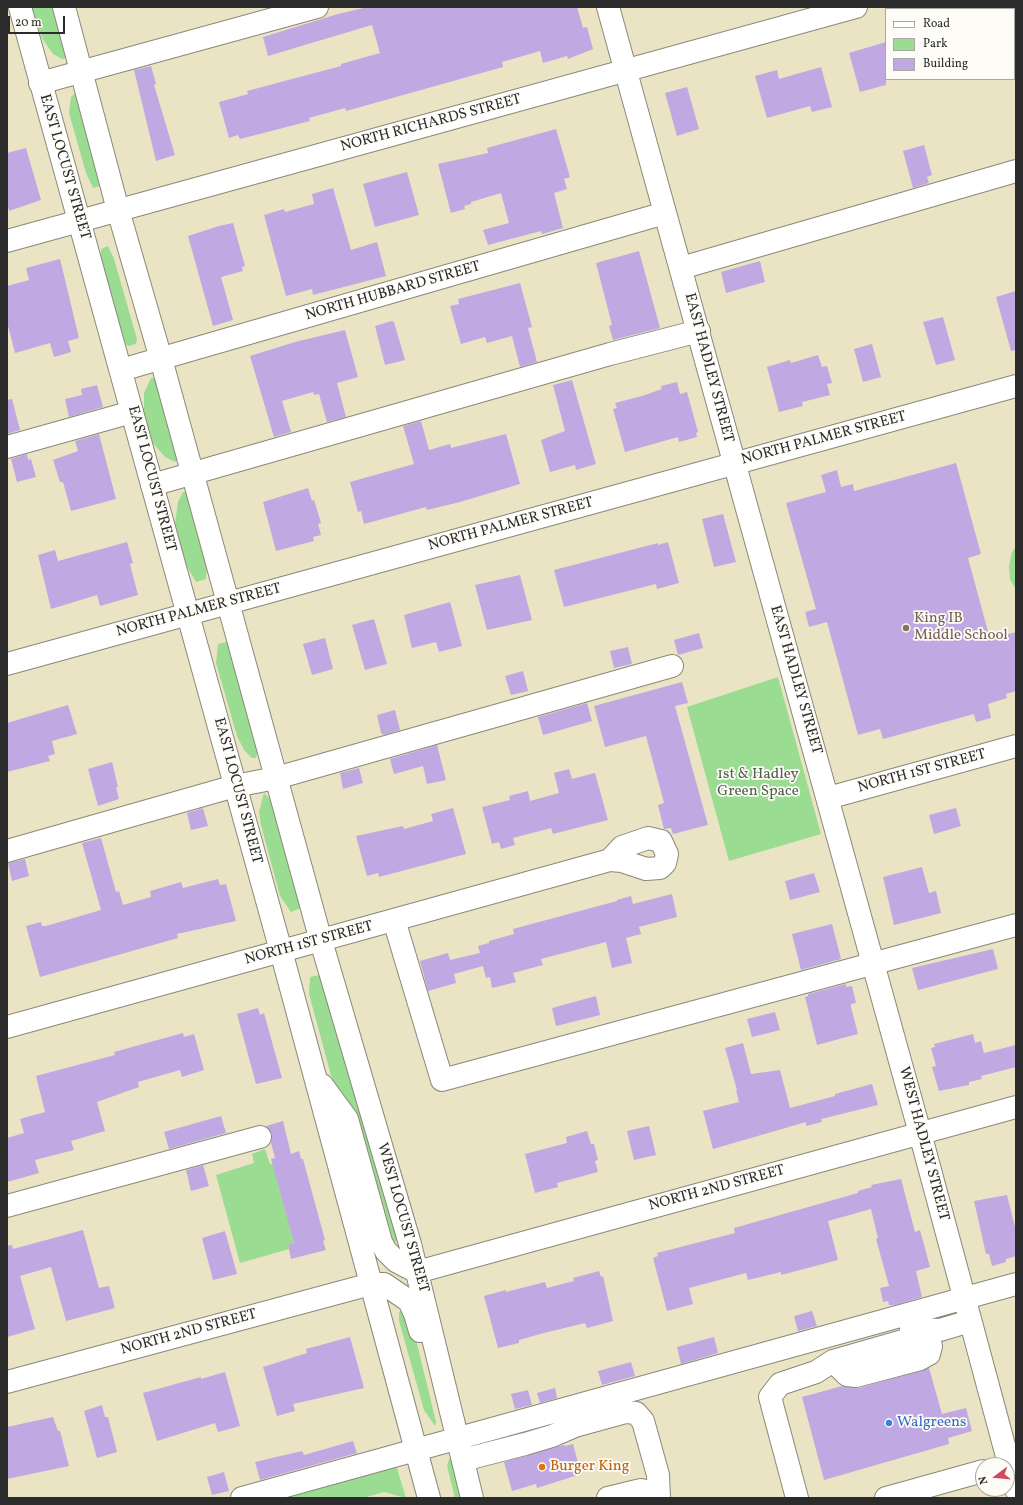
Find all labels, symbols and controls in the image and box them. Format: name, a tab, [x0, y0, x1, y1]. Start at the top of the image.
scale bar	[10, 8, 67, 34]
legend	[885, 8, 1015, 80]
text: 20 m	[15, 15, 42, 31]
text: Road	[923, 16, 950, 32]
text: Park	[923, 36, 948, 52]
text: Building	[923, 56, 968, 72]
street label: NORTH RICHARDS STREET	[339, 91, 523, 157]
street label: EAST LOCUST STREET	[35, 92, 93, 242]
street label: NORTH HUBBARD STREET	[303, 258, 483, 326]
street label: EAST HADLEY STREET	[679, 291, 737, 445]
street label: EAST LOCUST STREET	[123, 404, 179, 554]
street label: NORTH PALMER STREET	[740, 408, 908, 470]
street label: NORTH PALMER STREET	[427, 494, 595, 556]
street label: NORTH PALMER STREET	[115, 580, 283, 642]
street label: EAST HADLEY STREET	[765, 603, 825, 757]
place label: King IB Middle School	[914, 610, 1008, 645]
marker: King IB Middle School	[901, 623, 911, 633]
street label: EAST LOCUST STREET	[209, 716, 265, 866]
street label: NORTH 1ST STREET	[856, 746, 988, 798]
park label: 1st & Hadley Green Space	[717, 766, 799, 801]
street label: NORTH 1ST STREET	[243, 918, 375, 970]
street label: WEST HADLEY STREET	[894, 1065, 952, 1223]
street label: WEST LOCUST STREET	[372, 1141, 432, 1295]
street label: NORTH 2ND STREET	[647, 1162, 787, 1216]
street label: NORTH 2ND STREET	[119, 1306, 259, 1360]
place label: Walgreens	[897, 1414, 966, 1432]
marker: Walgreens	[884, 1418, 894, 1428]
north arrow	[975, 1457, 1015, 1497]
place label: Burger King	[550, 1458, 629, 1476]
marker: Burger King	[537, 1462, 547, 1472]
text: N	[976, 1474, 992, 1486]

